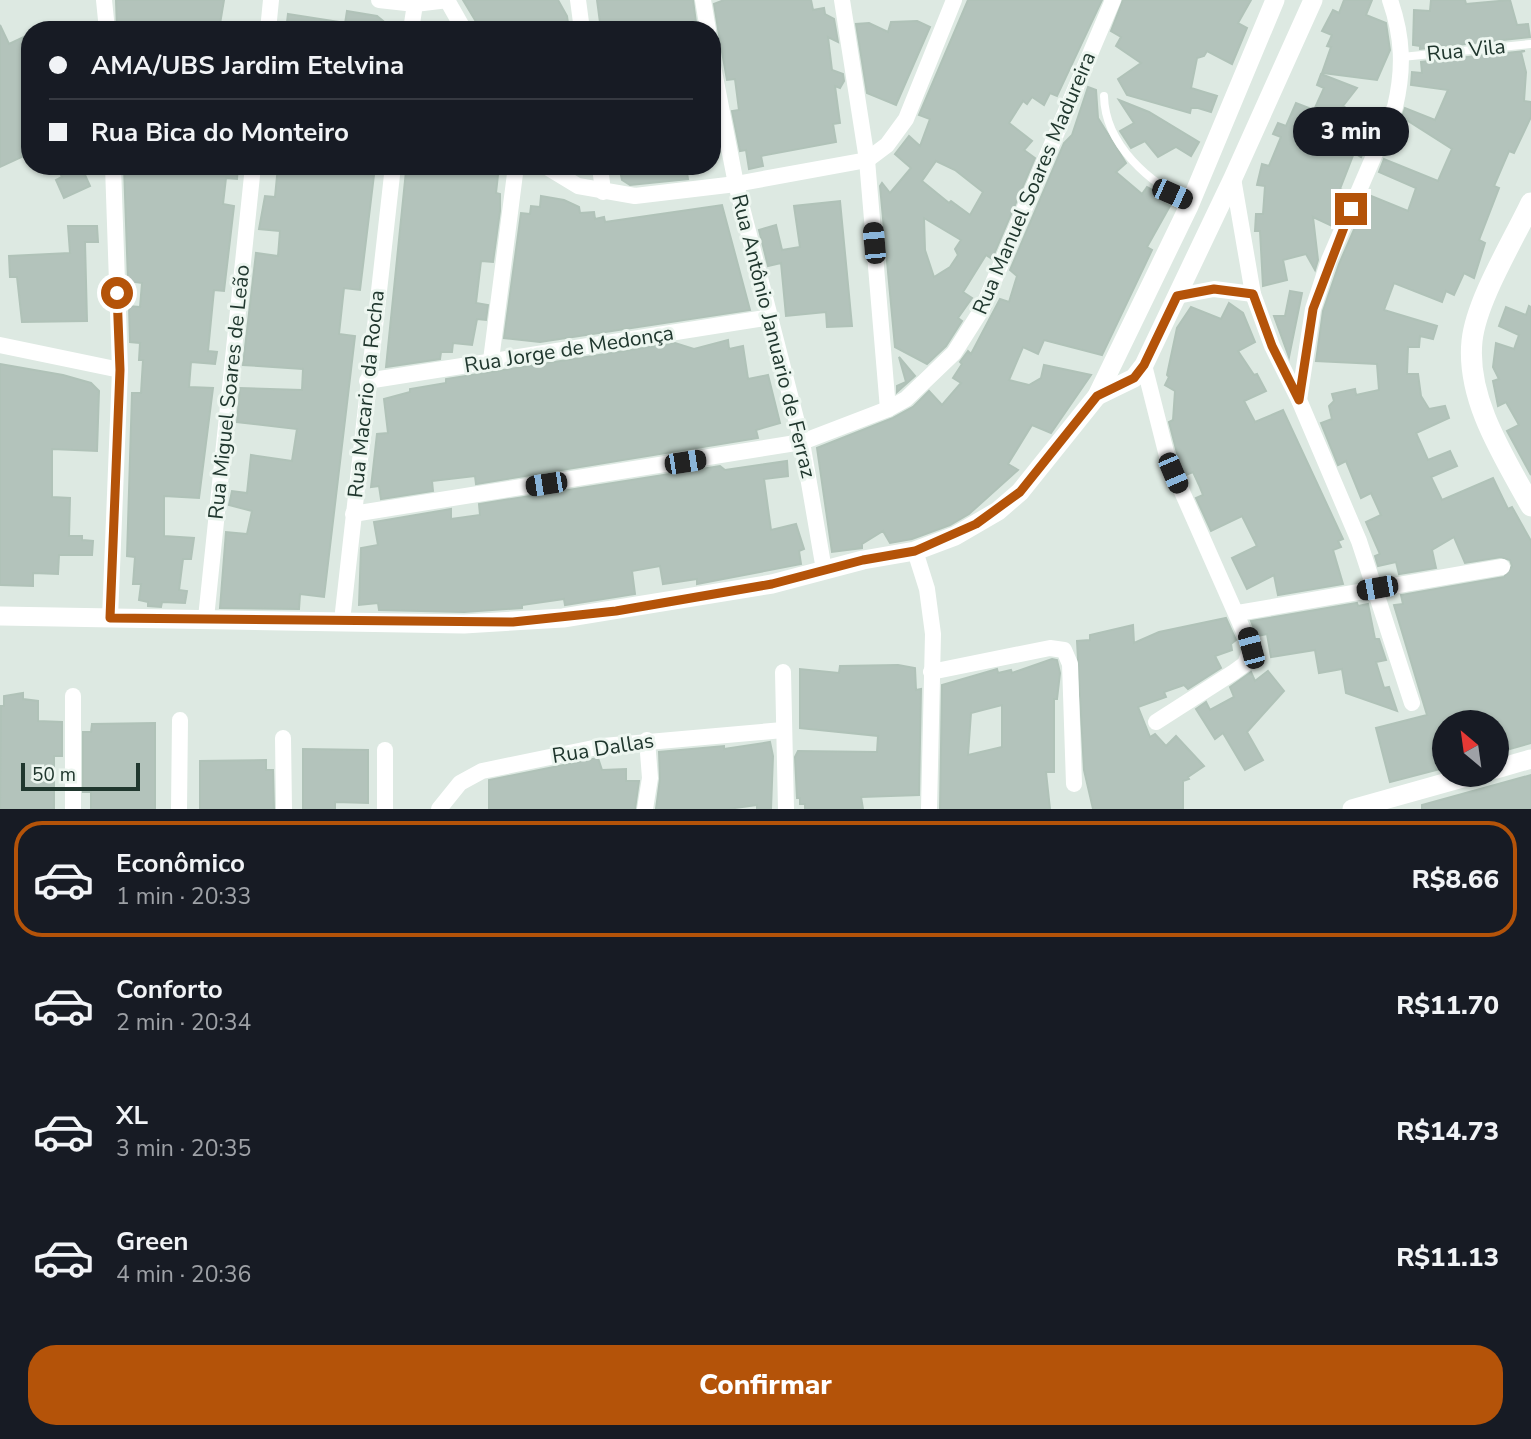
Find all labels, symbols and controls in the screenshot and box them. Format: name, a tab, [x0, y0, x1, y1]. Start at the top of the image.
street label: Rua Vila	[1425, 32, 1507, 68]
street label: Rua Manuel Soares Madureira	[966, 47, 1102, 319]
text: AMA/UBS Jardim Etelvina	[91, 48, 404, 83]
callout: 3 min	[1293, 108, 1409, 156]
text: Rua Bica do Monteiro	[91, 115, 349, 150]
text: 3 min	[1321, 116, 1381, 147]
car	[1149, 176, 1196, 212]
street label: Rua Antônio Januario de Ferraz	[725, 191, 823, 481]
route end	[1335, 193, 1367, 225]
car	[862, 221, 887, 265]
street label: Rua Miguel Soares de Leão	[202, 263, 256, 521]
route start	[101, 277, 133, 309]
street label: Rua Macario da Rocha	[341, 289, 391, 499]
street label: Rua Jorge de Medonça	[462, 319, 676, 379]
car	[663, 448, 708, 476]
car	[1156, 450, 1191, 496]
car	[524, 470, 569, 498]
car	[1355, 574, 1400, 602]
car	[1236, 625, 1267, 671]
north arrow	[1432, 710, 1508, 788]
map controls	[1432, 710, 1509, 787]
street label: Rua Dallas	[550, 726, 656, 770]
scale bar	[21, 760, 140, 792]
text: 50 m	[32, 762, 76, 788]
text: Econômico	[116, 846, 245, 881]
icon: car	[32, 848, 95, 911]
text: R$8.66	[1412, 862, 1499, 897]
text: 1 min · 20:33	[116, 881, 251, 912]
text: Conforto	[116, 972, 223, 1007]
icon: car	[32, 974, 95, 1037]
text: R$11.70	[1396, 988, 1499, 1023]
text: 2 min · 20:34	[116, 1007, 251, 1038]
text: XL	[116, 1098, 148, 1133]
icon: car	[32, 1100, 95, 1163]
text: R$14.73	[1396, 1114, 1499, 1149]
text: 3 min · 20:35	[116, 1133, 251, 1164]
text: Green	[116, 1224, 189, 1259]
icon: car	[32, 1226, 95, 1289]
text: R$11.13	[1396, 1240, 1499, 1275]
text: 4 min · 20:36	[116, 1259, 251, 1290]
button: Confirmar	[28, 1345, 1503, 1425]

